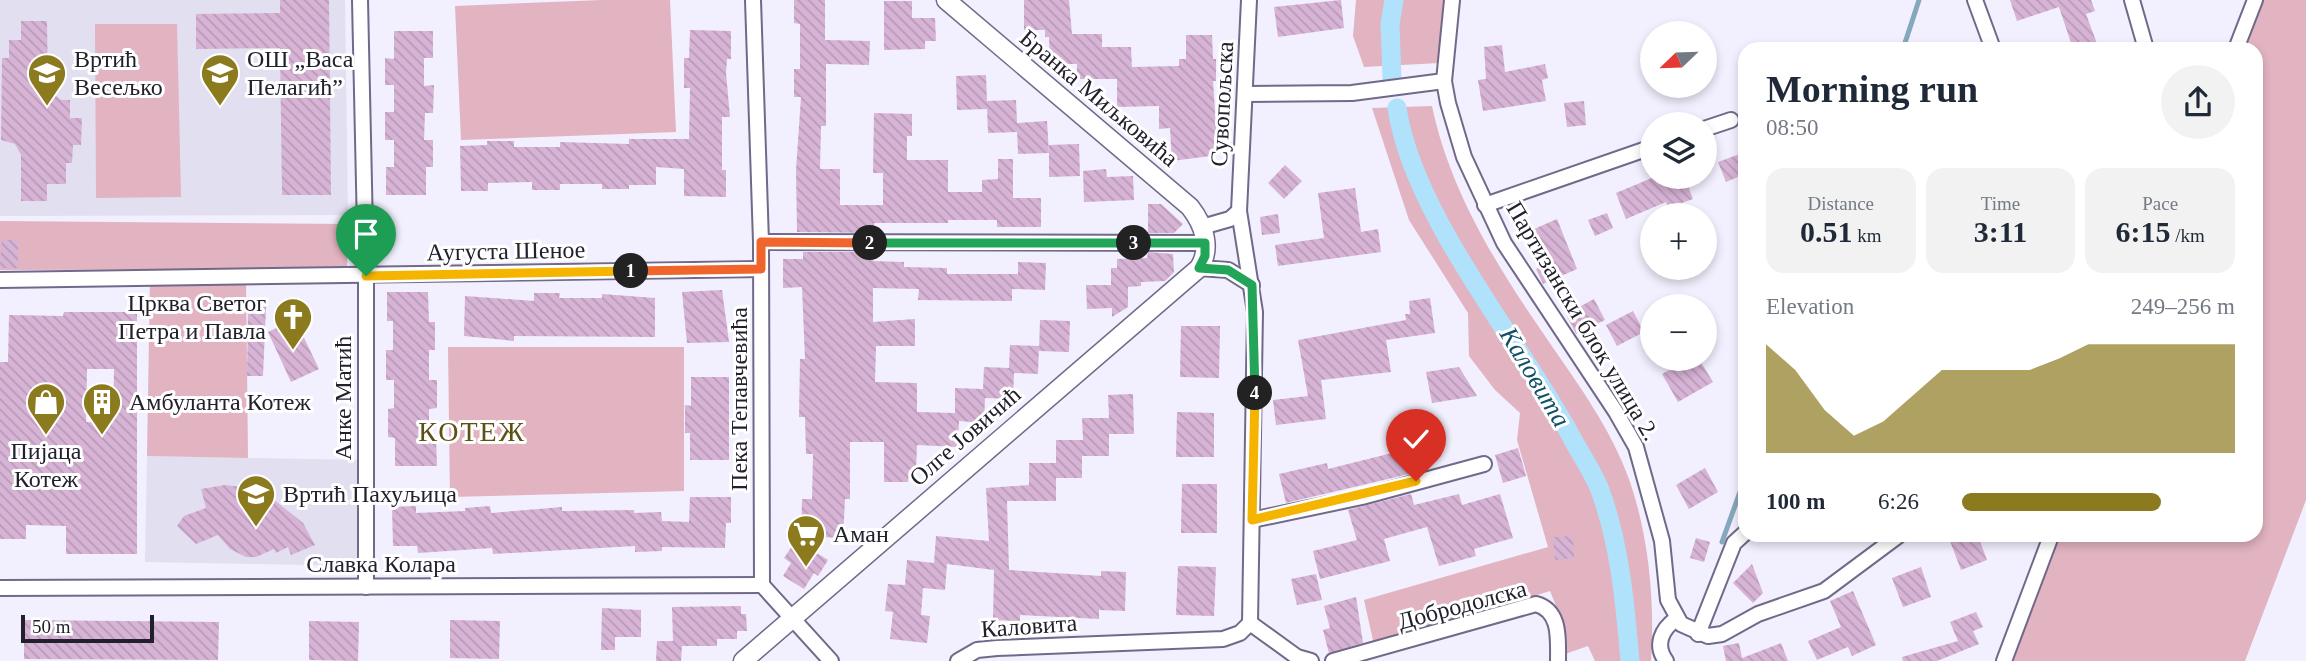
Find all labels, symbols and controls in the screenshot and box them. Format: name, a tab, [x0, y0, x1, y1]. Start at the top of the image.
north arrow	[1640, 21, 1717, 98]
map controls	[1640, 21, 1717, 371]
street label: Бранка Миљковића	[1015, 24, 1184, 172]
street label: Сувопољска	[1206, 40, 1238, 167]
place label: Вртић Весељко	[74, 46, 163, 100]
place label: ОШ „Васа Пелагић”	[247, 46, 354, 100]
school or university icon: Вртић Весељко	[26, 52, 68, 107]
school or university icon: ОШ „Васа Пелагић”	[199, 52, 241, 107]
button: share	[2161, 65, 2235, 139]
text: Morning run	[1766, 68, 1978, 110]
button: layers	[1640, 112, 1717, 189]
text: 08:50	[1766, 115, 1818, 140]
text: Distance	[1808, 193, 1874, 214]
text: Time	[1981, 193, 2020, 214]
text: Pace	[2142, 193, 2178, 214]
street label: Партизански блок улица 2.	[1501, 197, 1665, 445]
button: +	[1640, 203, 1717, 280]
pin	[336, 204, 396, 276]
icon: arrive	[347, 215, 385, 253]
text: 0.51	[1800, 215, 1853, 248]
text: 3:11	[1974, 215, 2027, 248]
text: 6:15	[2116, 215, 2171, 248]
text: km	[1853, 225, 1882, 246]
text: /km	[2171, 225, 2205, 246]
pin: 2	[852, 226, 888, 260]
pin: 3	[1116, 226, 1152, 260]
text: 2	[865, 232, 874, 253]
text: 3	[1129, 232, 1138, 253]
street label: Аугуста Шеное	[426, 237, 586, 265]
pin: 1	[614, 254, 648, 288]
text: 1	[626, 260, 635, 281]
place label: Црква Светог Петра и Павла	[118, 290, 266, 344]
button: −	[1640, 294, 1717, 371]
text: Elevation	[1766, 294, 1854, 319]
text: 249–256 m	[2131, 294, 2235, 319]
church icon: Црква Светог Петра и Павла	[272, 296, 314, 351]
street label: Пека Тепавчевића	[726, 307, 752, 491]
water label: Каловита	[1493, 321, 1576, 432]
street label: Анке Матић	[330, 336, 356, 460]
pin: 4	[1238, 376, 1272, 410]
shop icon: Пијаца Котеж	[25, 381, 67, 436]
building icon: Амбуланта Котеж	[81, 381, 123, 436]
street label: Олге Јовичић	[904, 381, 1026, 491]
text: 4	[1250, 382, 1259, 403]
place label: Амбуланта Котеж	[129, 389, 311, 415]
pin	[1386, 409, 1446, 481]
district label: КОТЕЖ	[418, 416, 526, 447]
icon: check	[1397, 420, 1435, 458]
place label: Пијаца Котеж	[11, 438, 82, 492]
school or university icon: Вртић Пахуљица	[235, 473, 277, 528]
place label: Вртић Пахуљица	[283, 481, 457, 507]
text: 100 m	[1766, 489, 1825, 514]
text: 6:26	[1878, 489, 1919, 514]
supermarket icon: Аман	[785, 513, 827, 568]
place label: Аман	[833, 521, 889, 547]
street label: Славка Колара	[306, 551, 456, 577]
street label: Добродолска	[1395, 575, 1530, 635]
street label: Каловита	[980, 610, 1078, 642]
scale bar	[21, 612, 154, 644]
text: 50 m	[32, 616, 71, 637]

